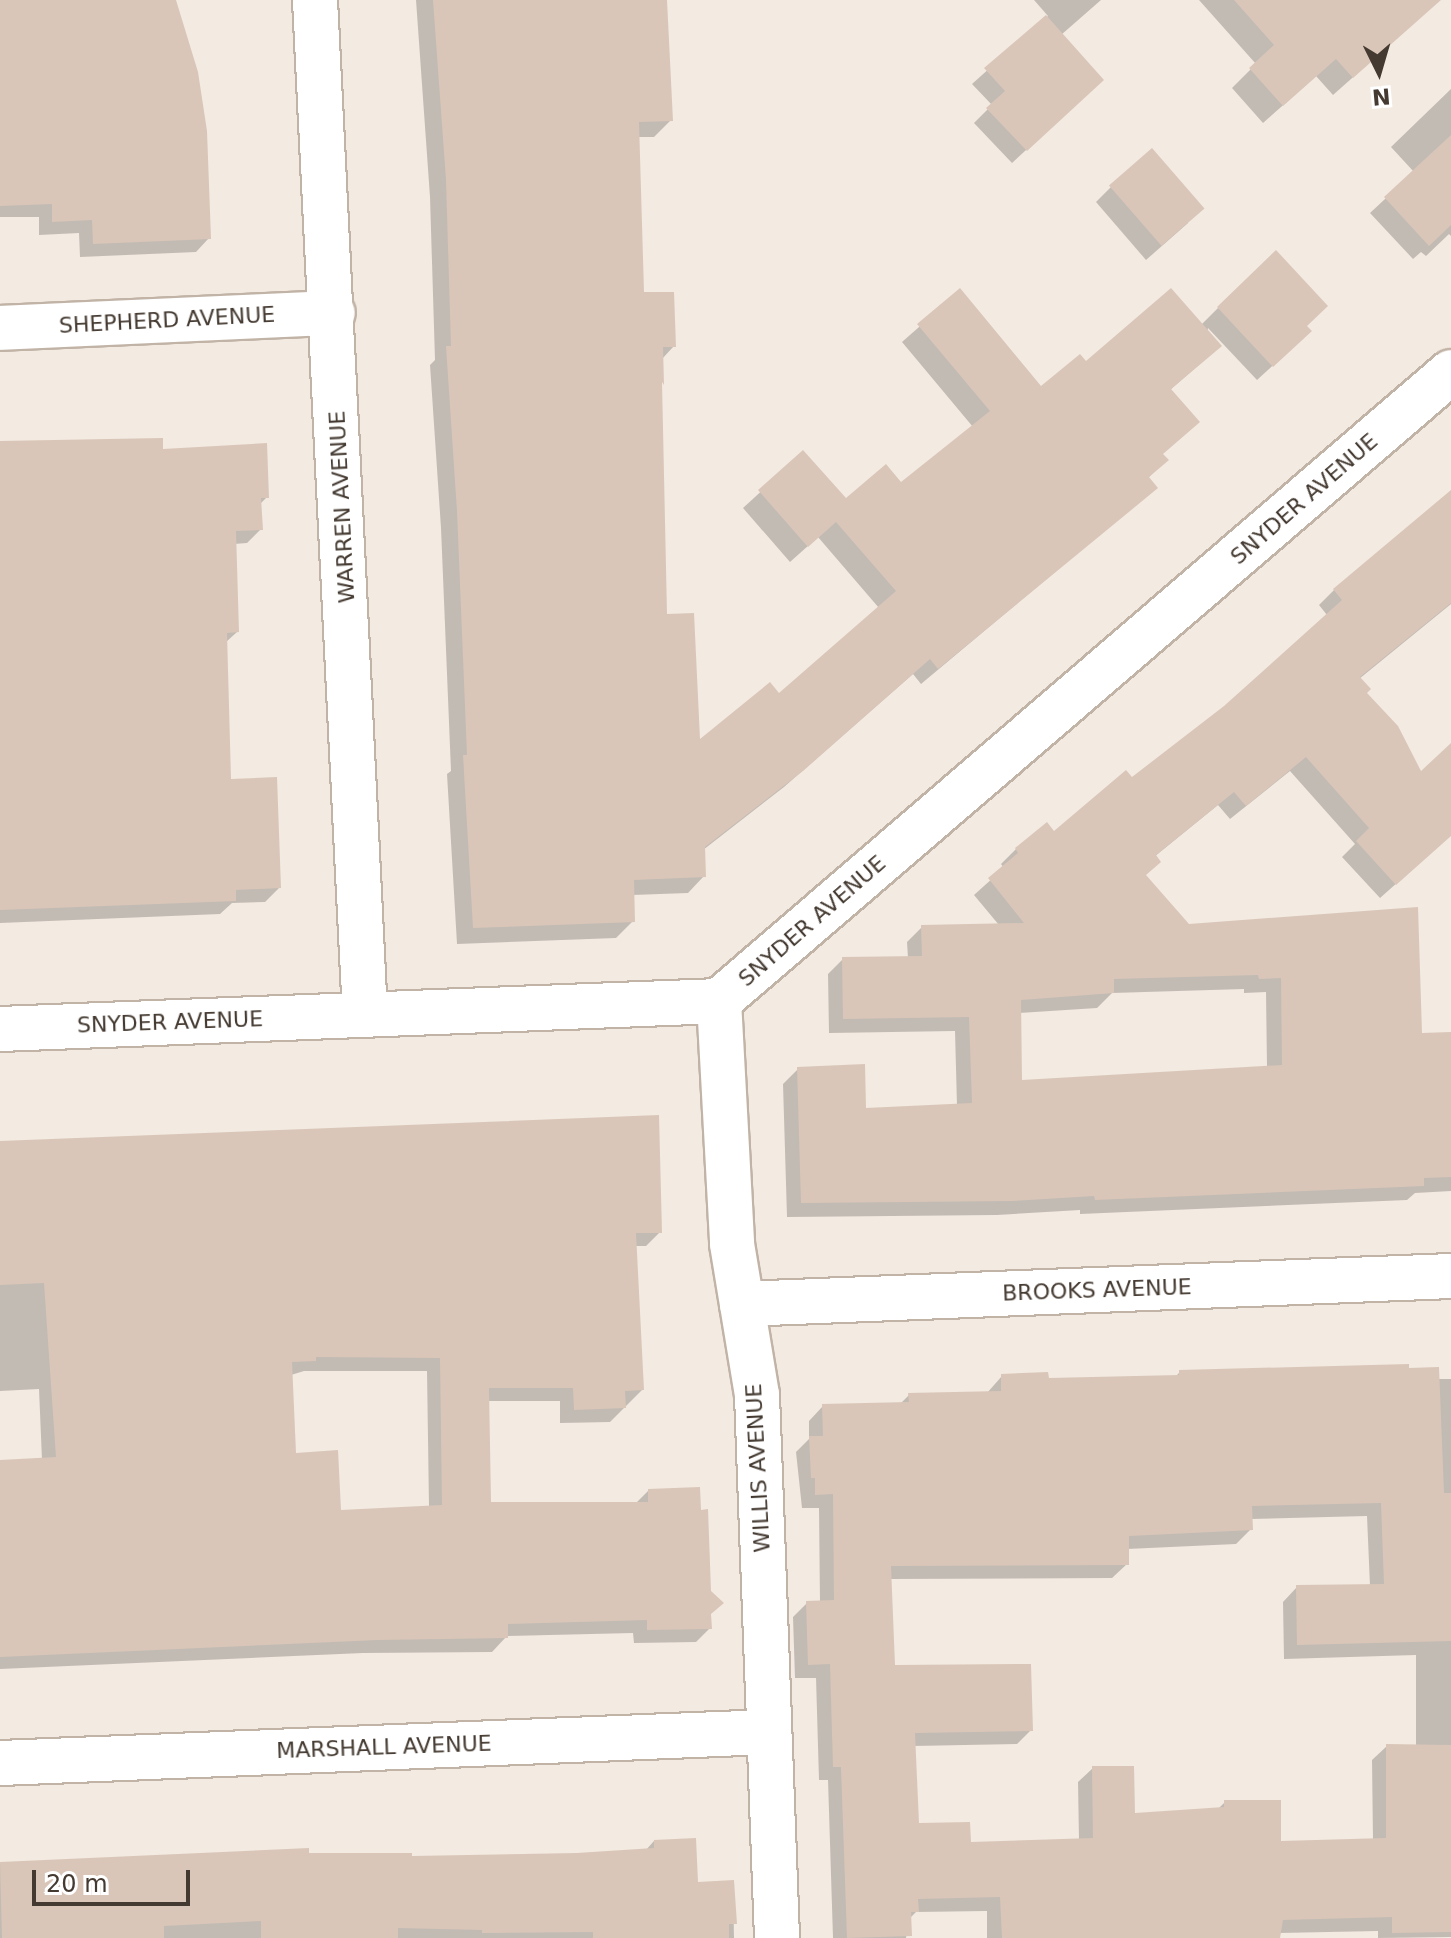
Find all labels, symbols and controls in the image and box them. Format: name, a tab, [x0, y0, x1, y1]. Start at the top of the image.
north arrow	[1339, 32, 1419, 112]
text: N	[1371, 83, 1391, 110]
street label: SHEPHERD AVENUE	[58, 301, 276, 339]
street label: WARREN AVENUE	[324, 410, 360, 604]
street label: SNYDER AVENUE	[1225, 428, 1383, 570]
street label: SNYDER AVENUE	[733, 850, 891, 992]
street label: SNYDER AVENUE	[77, 1006, 263, 1038]
street label: BROOKS AVENUE	[1002, 1274, 1192, 1306]
street label: WILLIS AVENUE	[740, 1383, 776, 1553]
street label: MARSHALL AVENUE	[276, 1730, 492, 1764]
scale bar	[36, 1854, 194, 1904]
text: 20 m	[46, 1870, 108, 1898]

